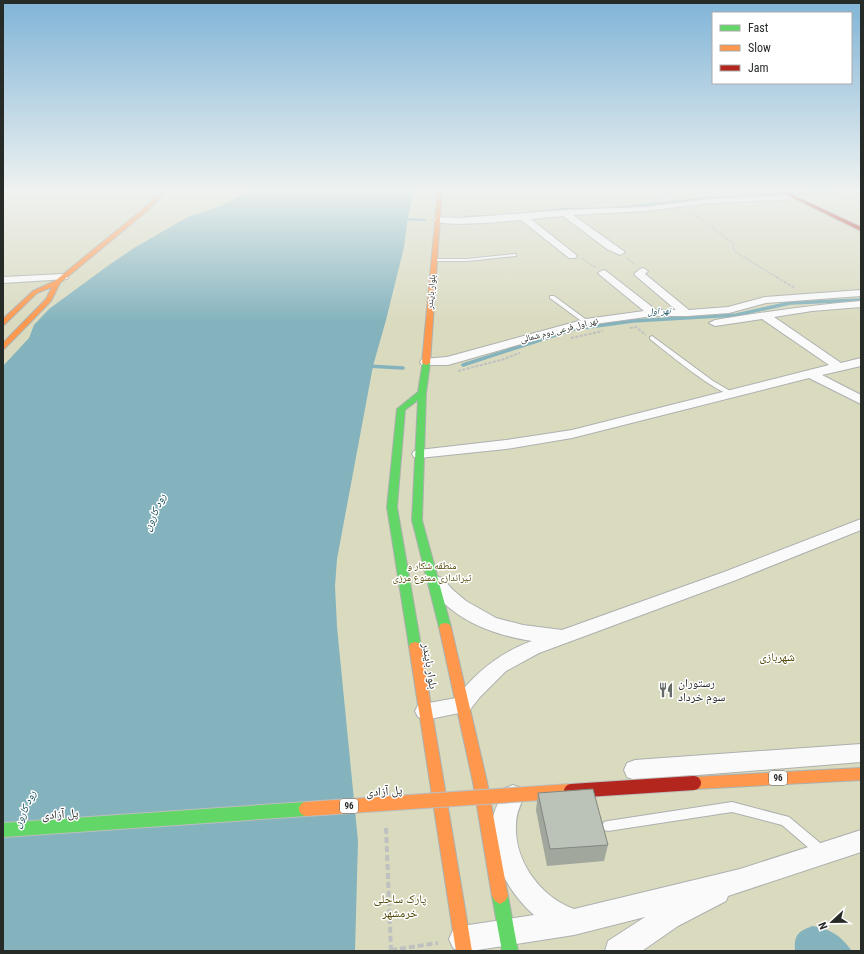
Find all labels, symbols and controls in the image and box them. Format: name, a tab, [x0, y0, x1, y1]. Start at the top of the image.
legend	[712, 12, 852, 84]
text: Fast	[748, 21, 769, 35]
text: Slow	[748, 41, 771, 55]
text: Jam	[748, 61, 769, 75]
street label: بلوار بایندر	[424, 274, 438, 311]
water label: نهر اول	[647, 305, 673, 318]
street label: نهر اول فرعی دوم شمالی	[519, 315, 600, 346]
water label: رود کارون	[140, 491, 168, 533]
park label: منطقه شکار و تیراندازی ممنوع مرزی	[393, 560, 472, 584]
street label: بلوار بایندر	[419, 641, 441, 690]
park label: شهربازی	[759, 650, 795, 664]
place label: رستوران سوم خرداد	[678, 676, 726, 705]
restaurant icon: رستوران سوم خرداد	[657, 681, 675, 699]
road number: 96	[769, 771, 787, 785]
street label: پل آزادی	[365, 783, 403, 799]
water label: رود کارون	[10, 788, 38, 830]
road number: 96	[340, 799, 358, 813]
street label: پل آزادی	[41, 806, 79, 822]
park label: پارک ساحلی خرمشهر	[374, 892, 427, 920]
north arrow	[812, 902, 852, 942]
text: N	[816, 920, 830, 931]

